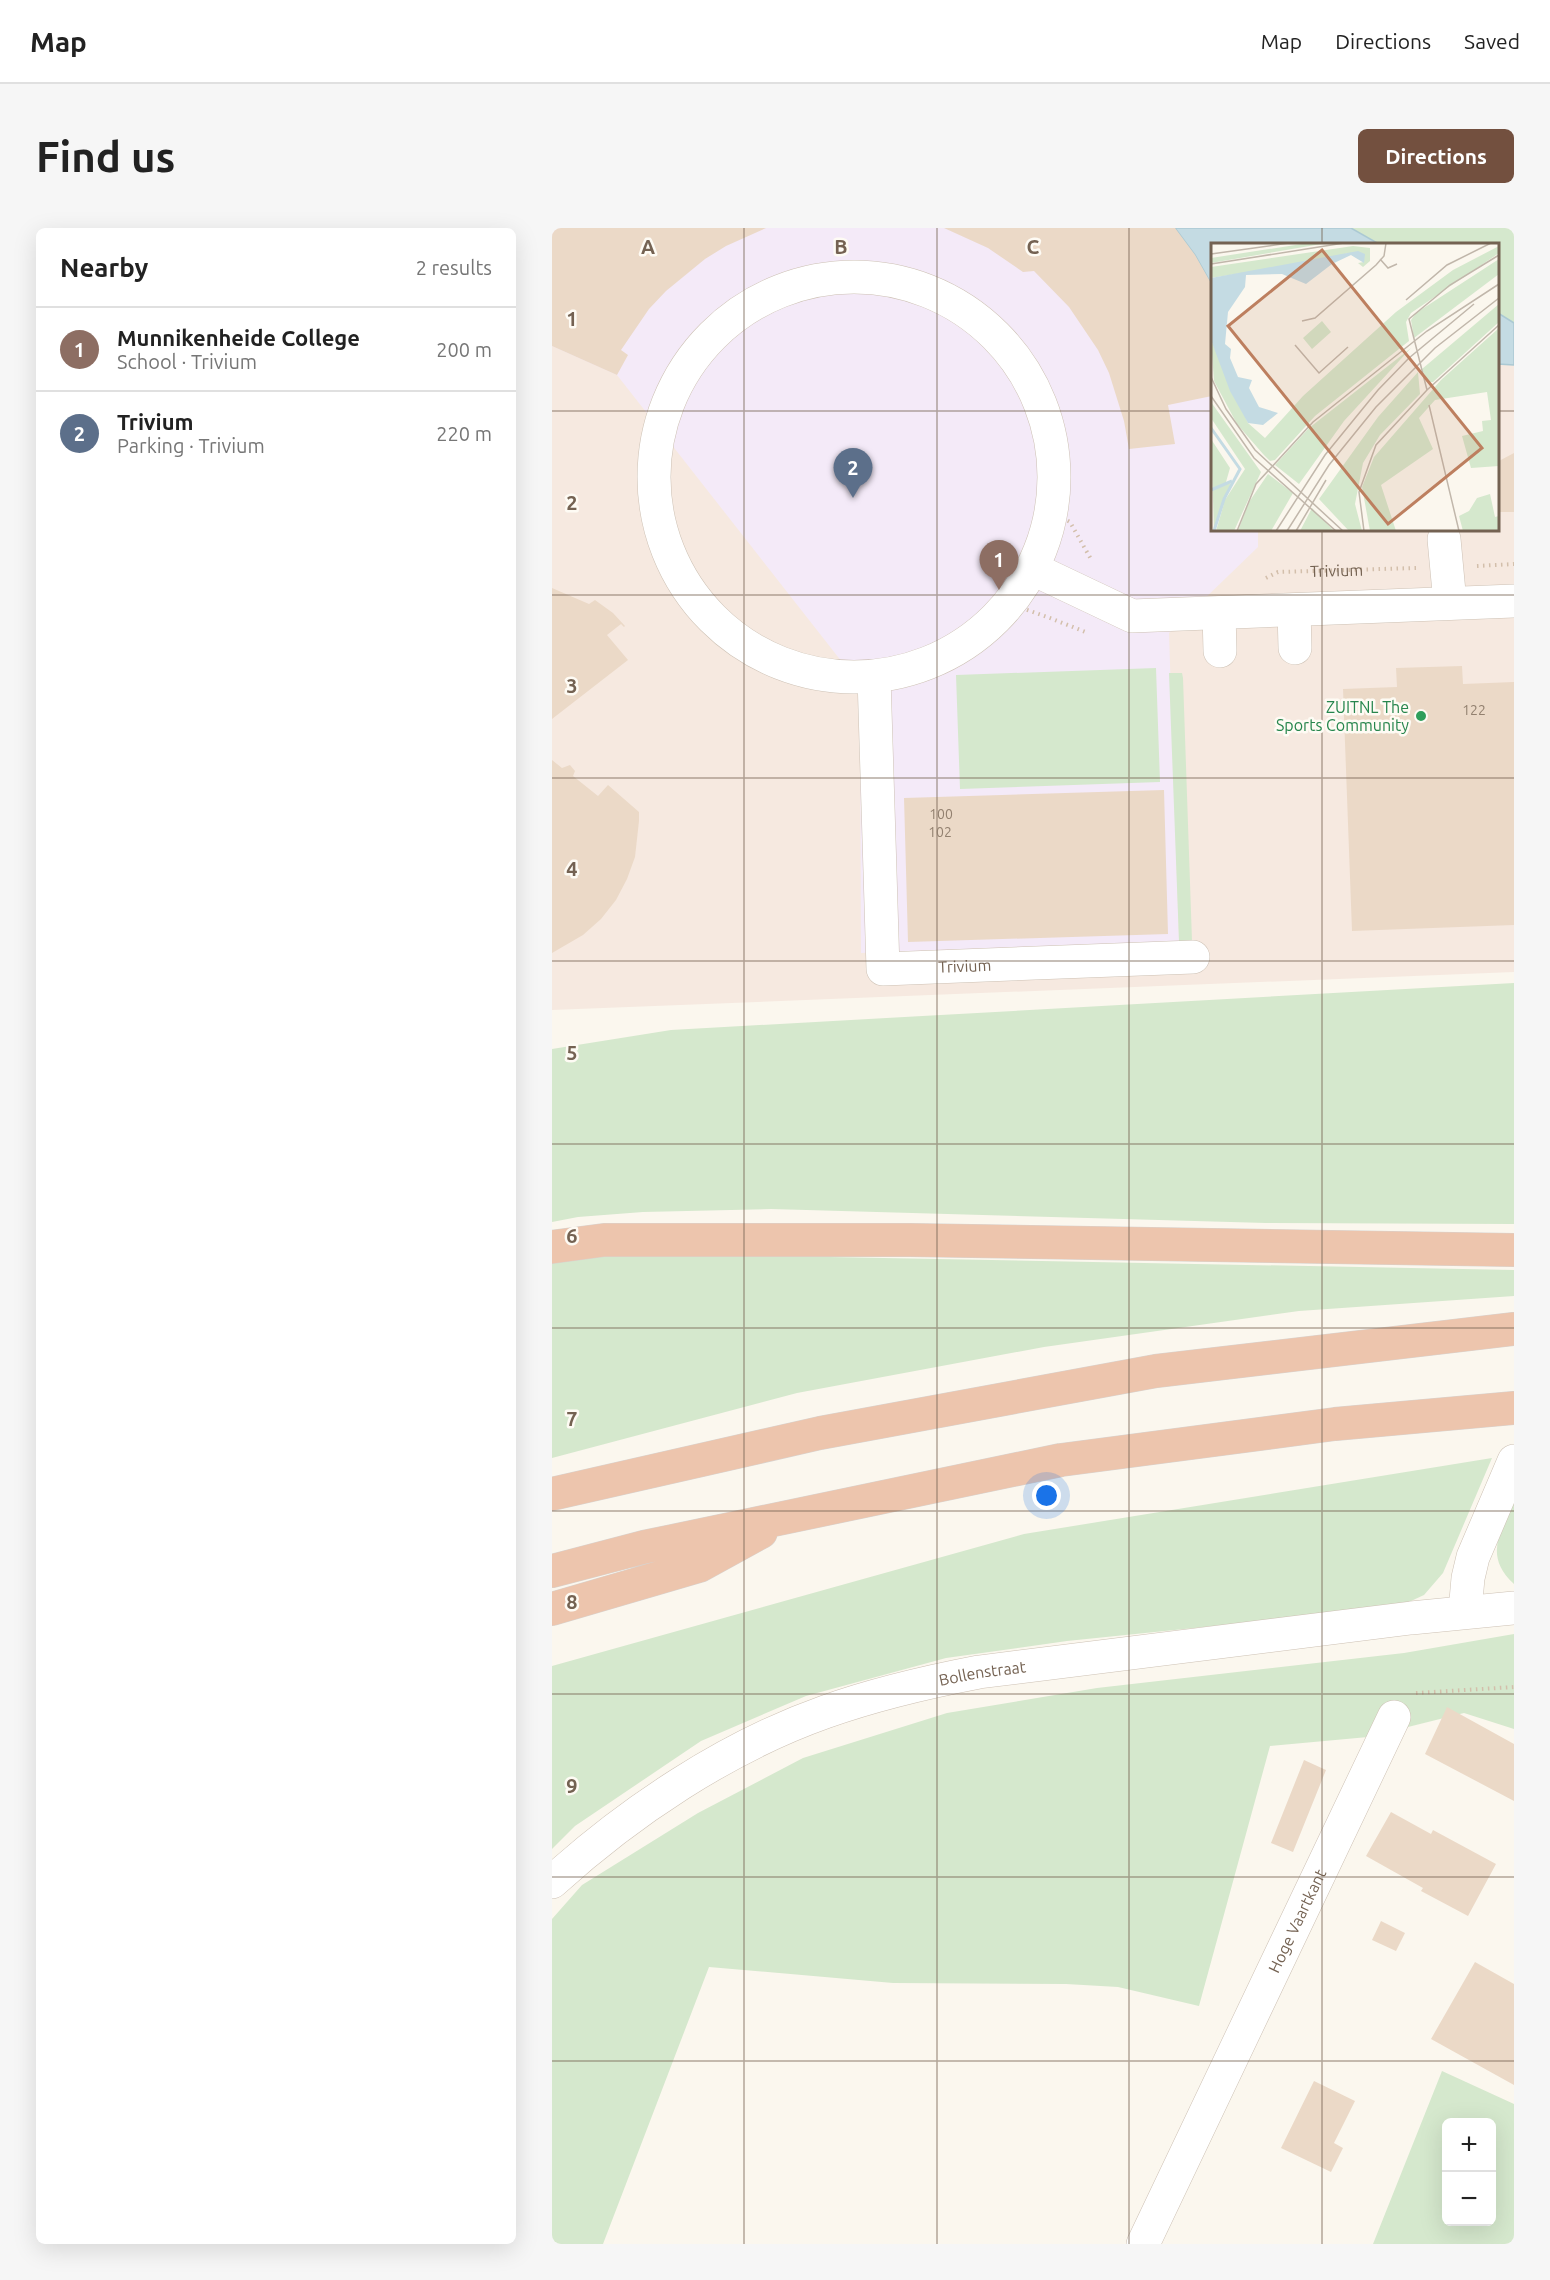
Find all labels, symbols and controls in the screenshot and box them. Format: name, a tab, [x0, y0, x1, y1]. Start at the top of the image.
text: Map	[30, 26, 87, 57]
text: Map	[1261, 29, 1302, 53]
text: Directions	[1335, 29, 1431, 53]
text: Saved	[1464, 29, 1520, 53]
button: Directions	[1358, 129, 1514, 183]
text: Find us	[36, 133, 175, 180]
text: A	[641, 235, 655, 258]
text: B	[834, 235, 848, 258]
text: C	[1027, 235, 1040, 258]
inset map	[1211, 243, 1499, 531]
text: Nearby	[60, 253, 148, 282]
text: 2 results	[416, 256, 492, 279]
text: 1	[566, 307, 578, 330]
text: Munnikenheide College	[117, 325, 360, 350]
text: 1	[74, 338, 85, 361]
text: 200 m	[436, 338, 492, 361]
text: School · Trivium	[117, 350, 257, 373]
text: Trivium	[117, 409, 193, 434]
text: 2	[74, 422, 85, 445]
text: 220 m	[436, 422, 492, 445]
text: Parking · Trivium	[117, 434, 265, 457]
pin: 2	[834, 448, 872, 498]
text: 2	[566, 491, 578, 514]
pin: 1	[980, 540, 1018, 590]
street label: Trivium	[1310, 561, 1363, 580]
text: 3	[566, 674, 578, 697]
place label: ZUITNL The Sports Community	[1276, 698, 1409, 734]
house number: 122	[1462, 702, 1486, 718]
marker: ZUITNL The Sports Community	[1414, 709, 1428, 723]
house number: 100	[929, 806, 953, 822]
house number: 102	[928, 824, 952, 840]
text: 4	[566, 857, 578, 880]
street label: Trivium	[938, 956, 992, 976]
text: 5	[566, 1041, 578, 1064]
text: 6	[566, 1224, 578, 1247]
text: 7	[566, 1407, 578, 1430]
your location	[1032, 1481, 1061, 1510]
text: 8	[566, 1590, 578, 1613]
street label: Bollenstraat	[937, 1657, 1028, 1689]
text: 9	[566, 1774, 578, 1797]
street label: Hoge Vaartkant	[1265, 1865, 1330, 1976]
map controls	[1442, 2118, 1496, 2226]
button: +	[1442, 2118, 1496, 2172]
button: −	[1442, 2172, 1496, 2226]

